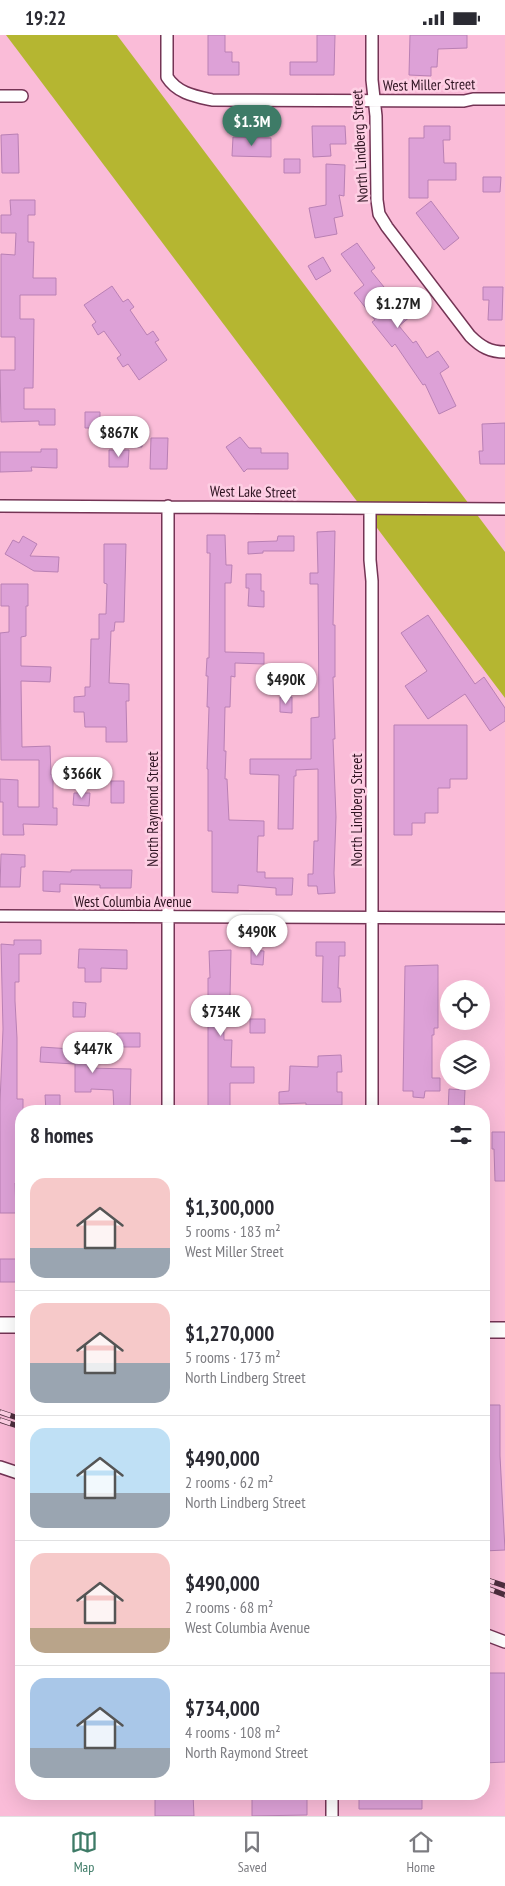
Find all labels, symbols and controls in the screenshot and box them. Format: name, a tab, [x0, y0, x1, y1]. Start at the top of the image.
text: 19:22	[25, 6, 66, 30]
street label: West Miller Street	[383, 74, 475, 95]
street label: North Lindberg Street	[347, 89, 372, 203]
pin: $1.3M	[217, 105, 287, 147]
text: $1.3M	[234, 111, 270, 131]
pin: $1.27M	[357, 287, 439, 329]
text: $1.27M	[376, 293, 420, 313]
pin: $867K	[84, 415, 154, 458]
text: $867K	[100, 422, 138, 442]
street label: West Lake Street	[210, 481, 296, 502]
pin: $490K	[251, 663, 321, 705]
text: $490K	[267, 669, 305, 689]
street label: North Raymond Street	[143, 751, 162, 867]
street label: North Lindberg Street	[347, 753, 366, 867]
pin: $366K	[47, 757, 117, 799]
text: $366K	[63, 763, 101, 783]
street label: West Columbia Avenue	[74, 892, 192, 911]
pin: $490K	[222, 915, 292, 957]
text: $490K	[238, 921, 276, 941]
map controls	[440, 980, 490, 1090]
button: locate	[440, 980, 490, 1030]
pin: $734K	[186, 995, 256, 1037]
text: $734K	[202, 1001, 240, 1021]
pin: $447K	[58, 1031, 128, 1074]
text: $447K	[74, 1038, 112, 1058]
button: layers	[440, 1040, 490, 1090]
icon: filters	[447, 1121, 475, 1149]
text: 8 homes	[30, 1122, 93, 1149]
text: $1,300,000	[185, 1194, 274, 1221]
icon: home	[70, 1198, 130, 1258]
text: 5 rooms · 183 m²	[185, 1221, 281, 1241]
text: West Miller Street	[185, 1241, 284, 1261]
text: $1,270,000	[185, 1320, 274, 1347]
icon: home	[70, 1323, 130, 1383]
text: 5 rooms · 173 m²	[185, 1347, 281, 1367]
text: North Lindberg Street	[185, 1367, 306, 1387]
text: $490,000	[185, 1445, 260, 1472]
icon: home	[70, 1448, 130, 1508]
text: 2 rooms · 62 m²	[185, 1472, 273, 1492]
text: North Lindberg Street	[185, 1492, 306, 1512]
text: $490,000	[185, 1570, 260, 1597]
icon: home	[70, 1573, 130, 1633]
text: 2 rooms · 68 m²	[185, 1597, 273, 1617]
text: West Columbia Avenue	[185, 1617, 310, 1637]
text: $734,000	[185, 1695, 260, 1722]
icon: home	[70, 1698, 130, 1758]
text: 4 rooms · 108 m²	[185, 1722, 281, 1742]
text: North Raymond Street	[185, 1742, 308, 1762]
tab: Map	[70, 1828, 98, 1876]
tab: Saved	[238, 1828, 267, 1876]
tab: Home	[407, 1828, 435, 1876]

